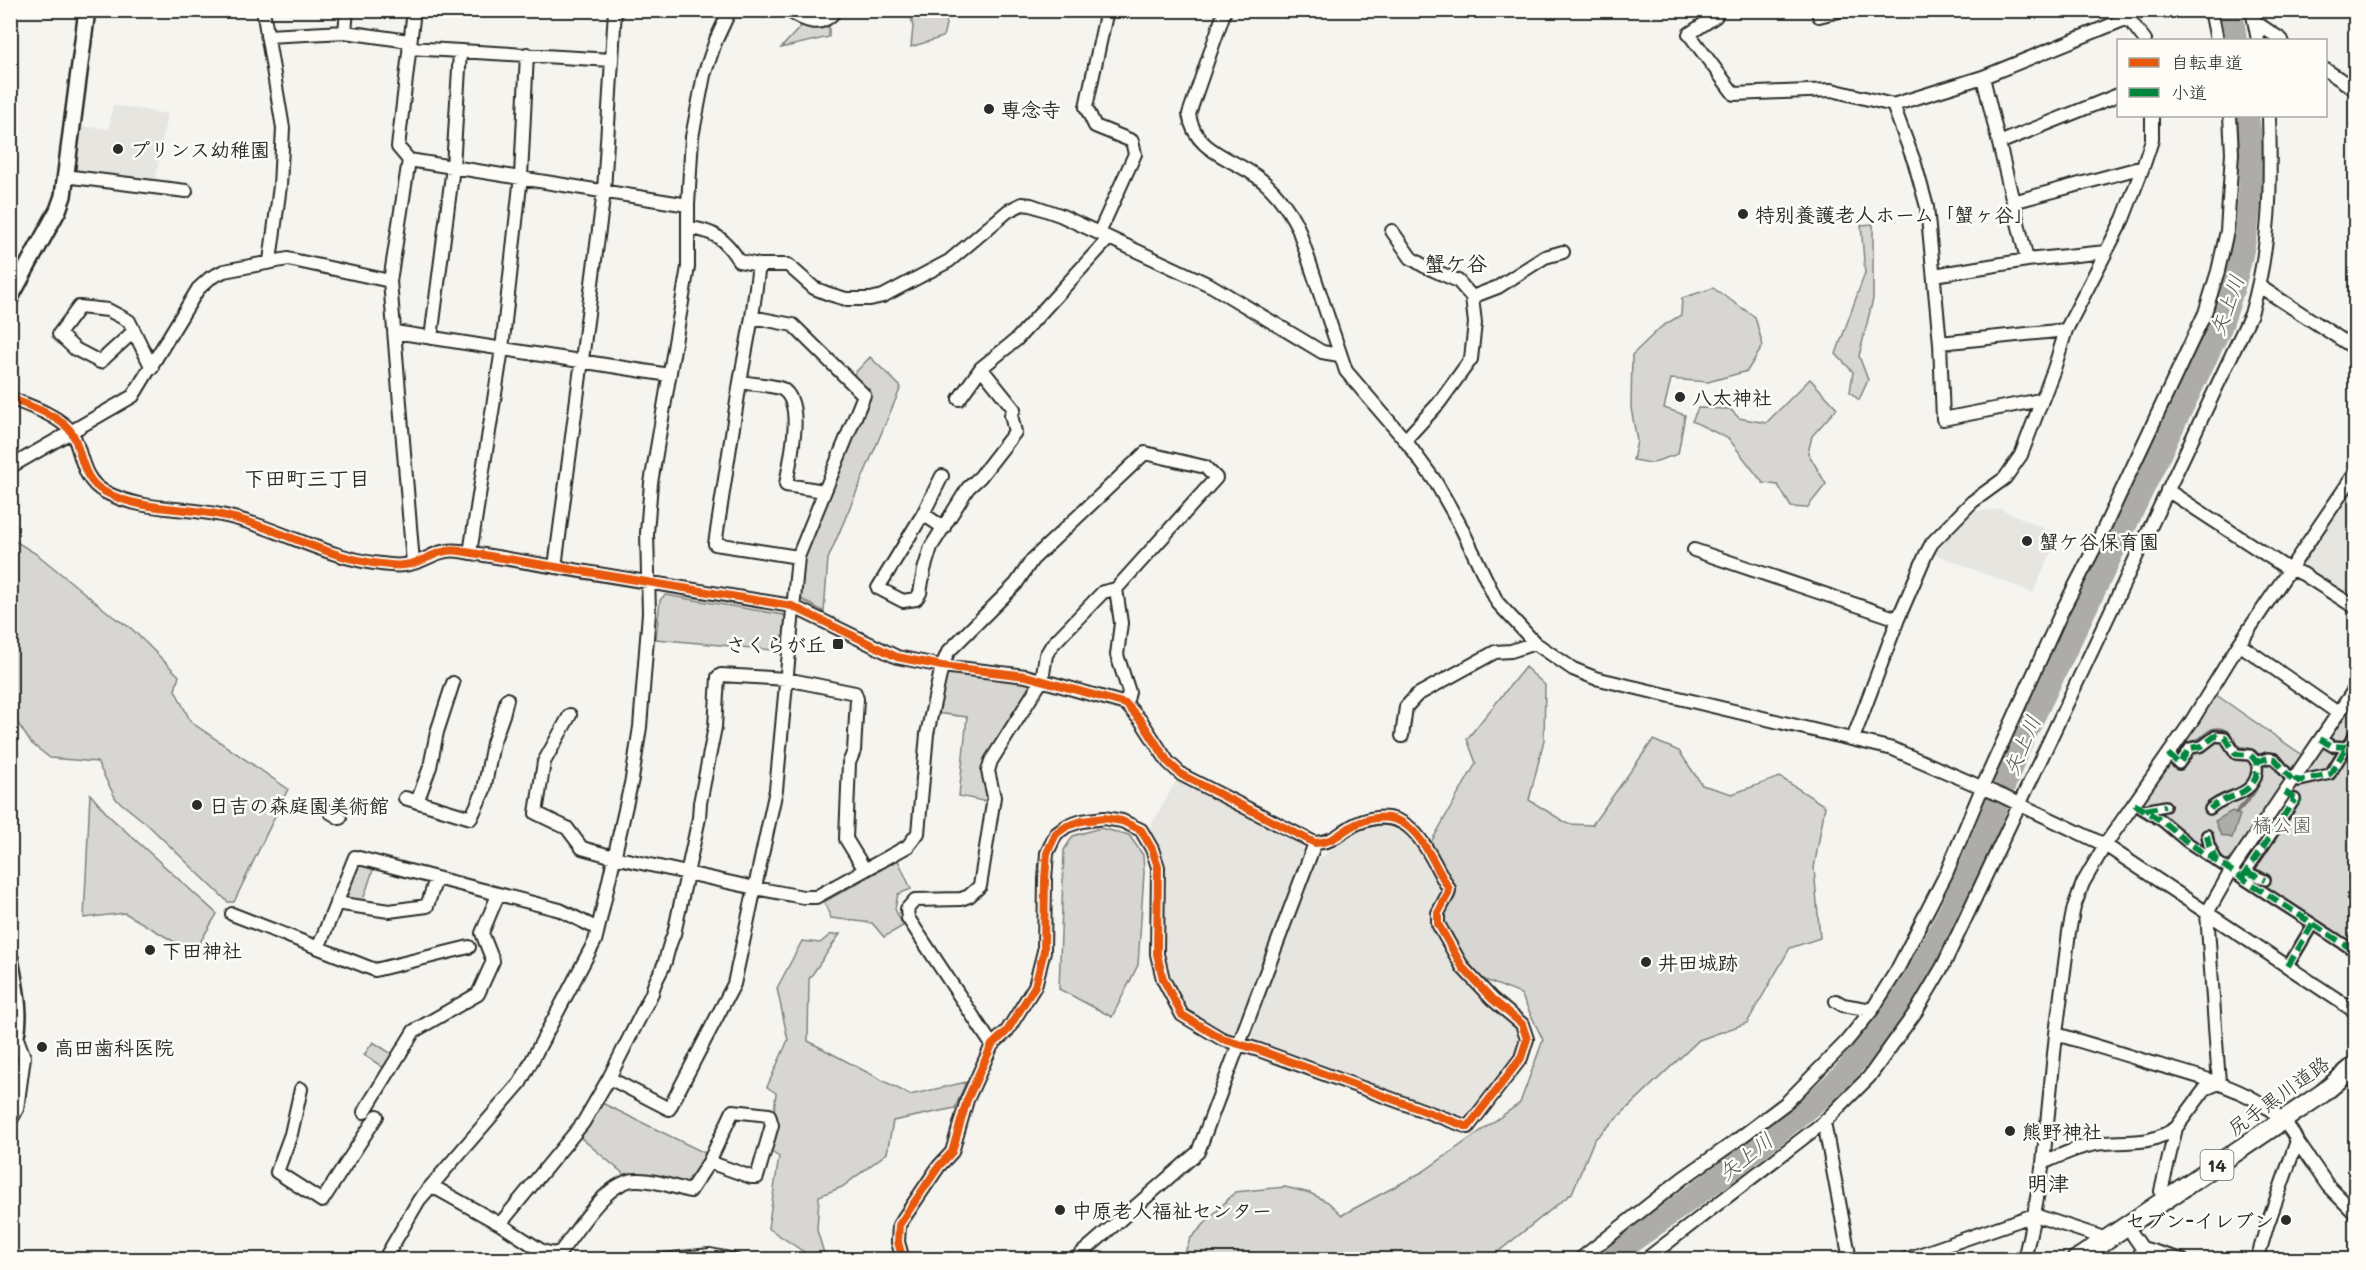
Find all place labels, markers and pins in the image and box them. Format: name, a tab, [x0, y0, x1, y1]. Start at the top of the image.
place label: 専念寺	[1001, 96, 1061, 122]
marker: 専念寺	[982, 102, 996, 116]
place label: プリンス幼稚園	[130, 136, 270, 162]
marker: プリンス幼稚園	[111, 142, 125, 156]
place label: 特別養護老人ホーム「蟹ヶ谷」	[1755, 201, 2034, 227]
marker: 特別養護老人ホーム「蟹ヶ谷」	[1736, 207, 1750, 221]
place label: 八太神社	[1692, 384, 1772, 410]
marker: 八太神社	[1673, 390, 1687, 404]
place label: 蟹ケ谷保育園	[2039, 528, 2159, 554]
marker: 蟹ケ谷保育園	[2020, 534, 2034, 548]
place label: さくらが丘	[726, 631, 826, 657]
marker: さくらが丘	[831, 637, 845, 651]
place label: 日吉の森庭園美術館	[209, 792, 389, 818]
marker: 日吉の森庭園美術館	[190, 798, 204, 812]
place label: 下田神社	[162, 937, 242, 963]
marker: 下田神社	[143, 943, 157, 957]
place label: 井田城跡	[1658, 949, 1738, 975]
marker: 井田城跡	[1639, 955, 1653, 969]
place label: 高田歯科医院	[54, 1034, 174, 1060]
marker: 高田歯科医院	[35, 1040, 49, 1054]
place label: 熊野神社	[2022, 1118, 2102, 1144]
marker: 熊野神社	[2003, 1124, 2017, 1138]
place label: 中原老人福祉センター	[1072, 1197, 1272, 1223]
marker: 中原老人福祉センター	[1053, 1203, 1067, 1217]
place label: セブン-イレブン	[2126, 1207, 2274, 1233]
marker: セブン-イレブン	[2279, 1213, 2293, 1227]

